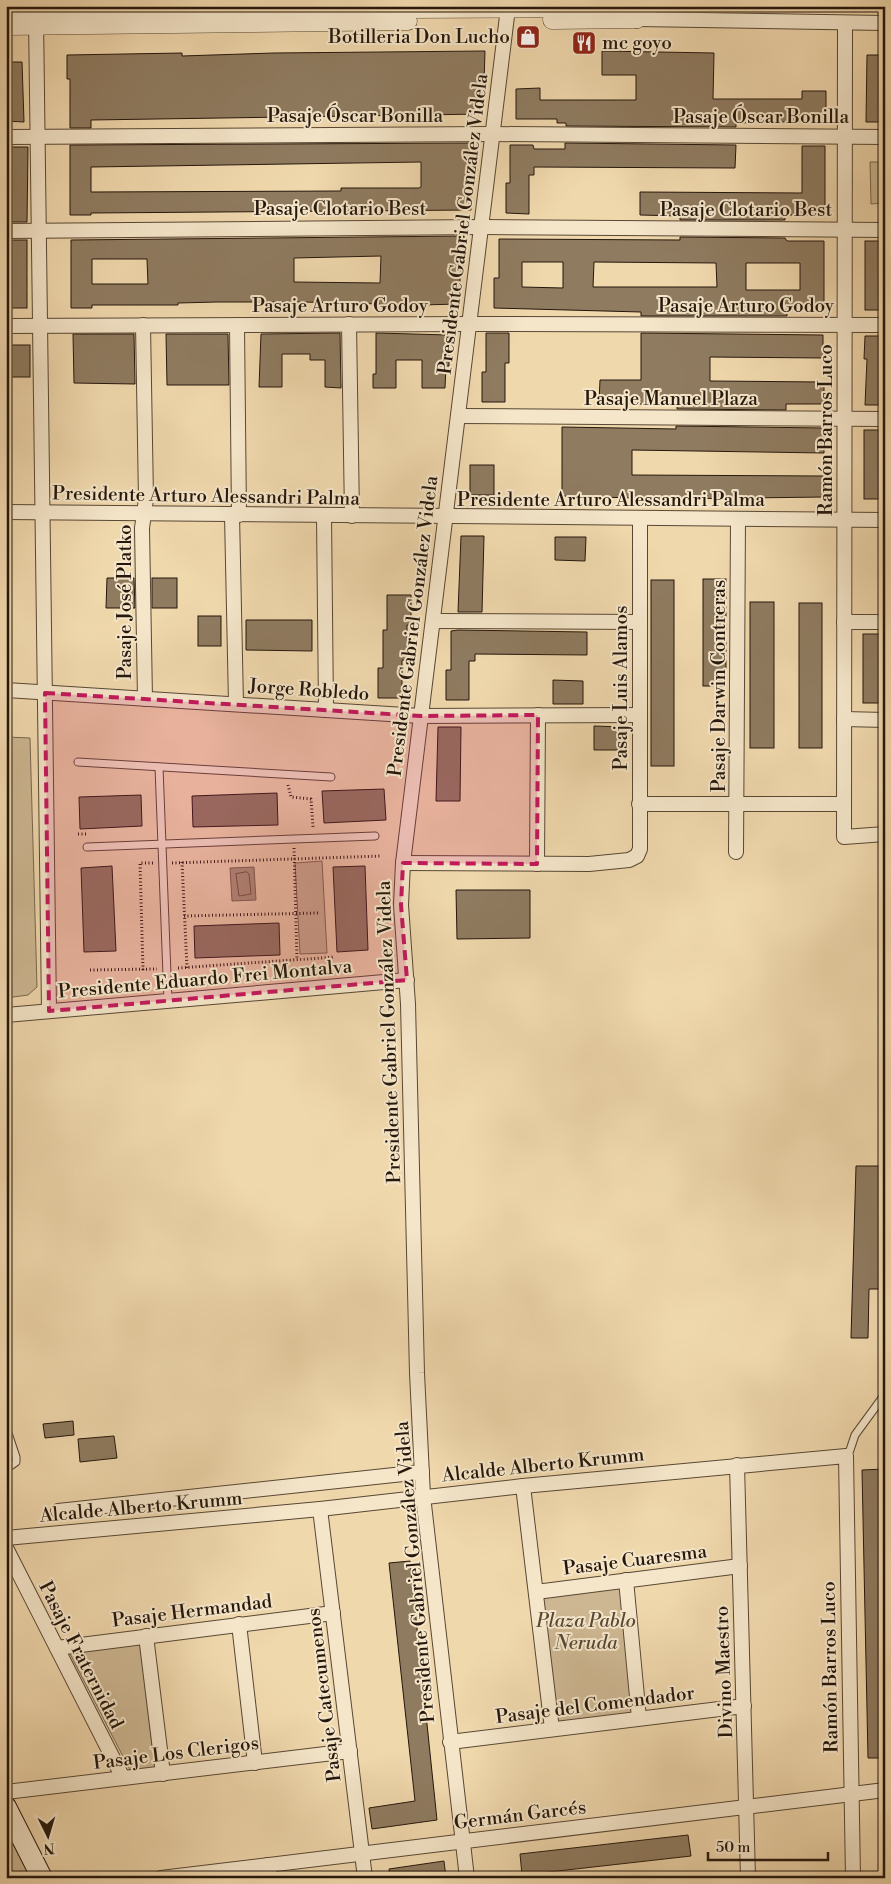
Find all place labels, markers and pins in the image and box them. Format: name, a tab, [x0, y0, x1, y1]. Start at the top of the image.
shop icon: Botilleria Don Lucho	[515, 24, 541, 50]
place label: Botilleria Don Lucho	[327, 25, 510, 49]
restaurant icon: mc goyo	[571, 30, 597, 56]
place label: mc goyo	[602, 31, 672, 55]

